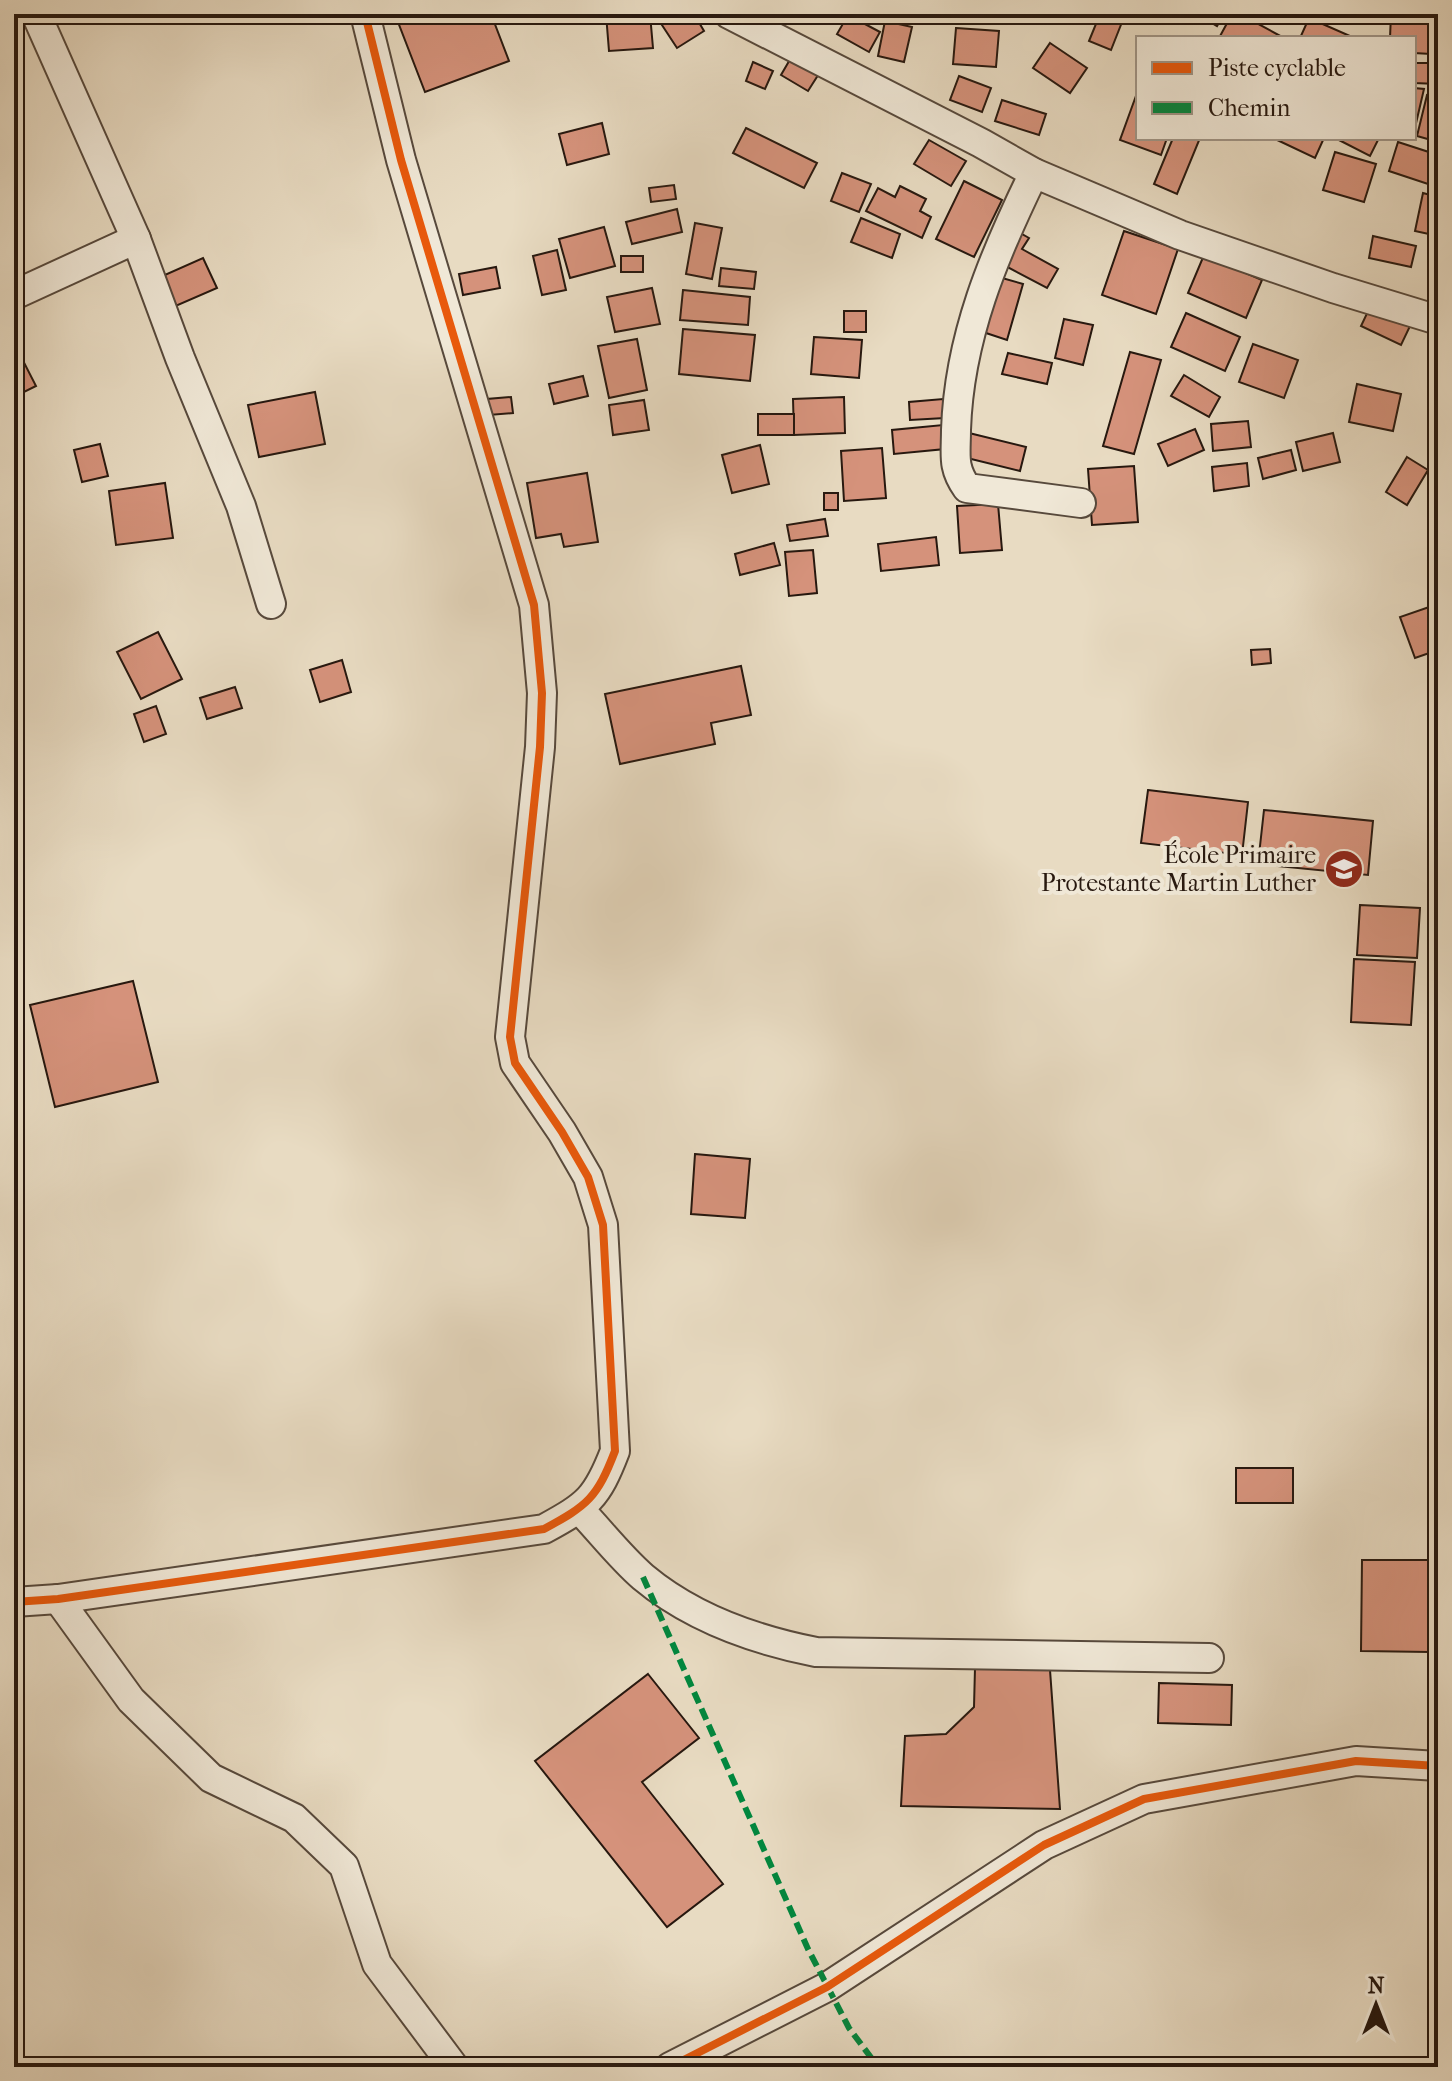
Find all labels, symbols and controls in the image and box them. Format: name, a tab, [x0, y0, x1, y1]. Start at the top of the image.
legend	[1136, 36, 1416, 140]
text: Piste cyclable	[1208, 54, 1346, 82]
text: Chemin	[1208, 94, 1290, 122]
place label: École Primaire Protestante Martin Luther	[1041, 840, 1317, 897]
school or university icon: École Primaire Protestante Martin Luther	[1323, 848, 1365, 890]
north arrow	[1336, 1965, 1416, 2045]
text: N	[1368, 1973, 1385, 1999]

